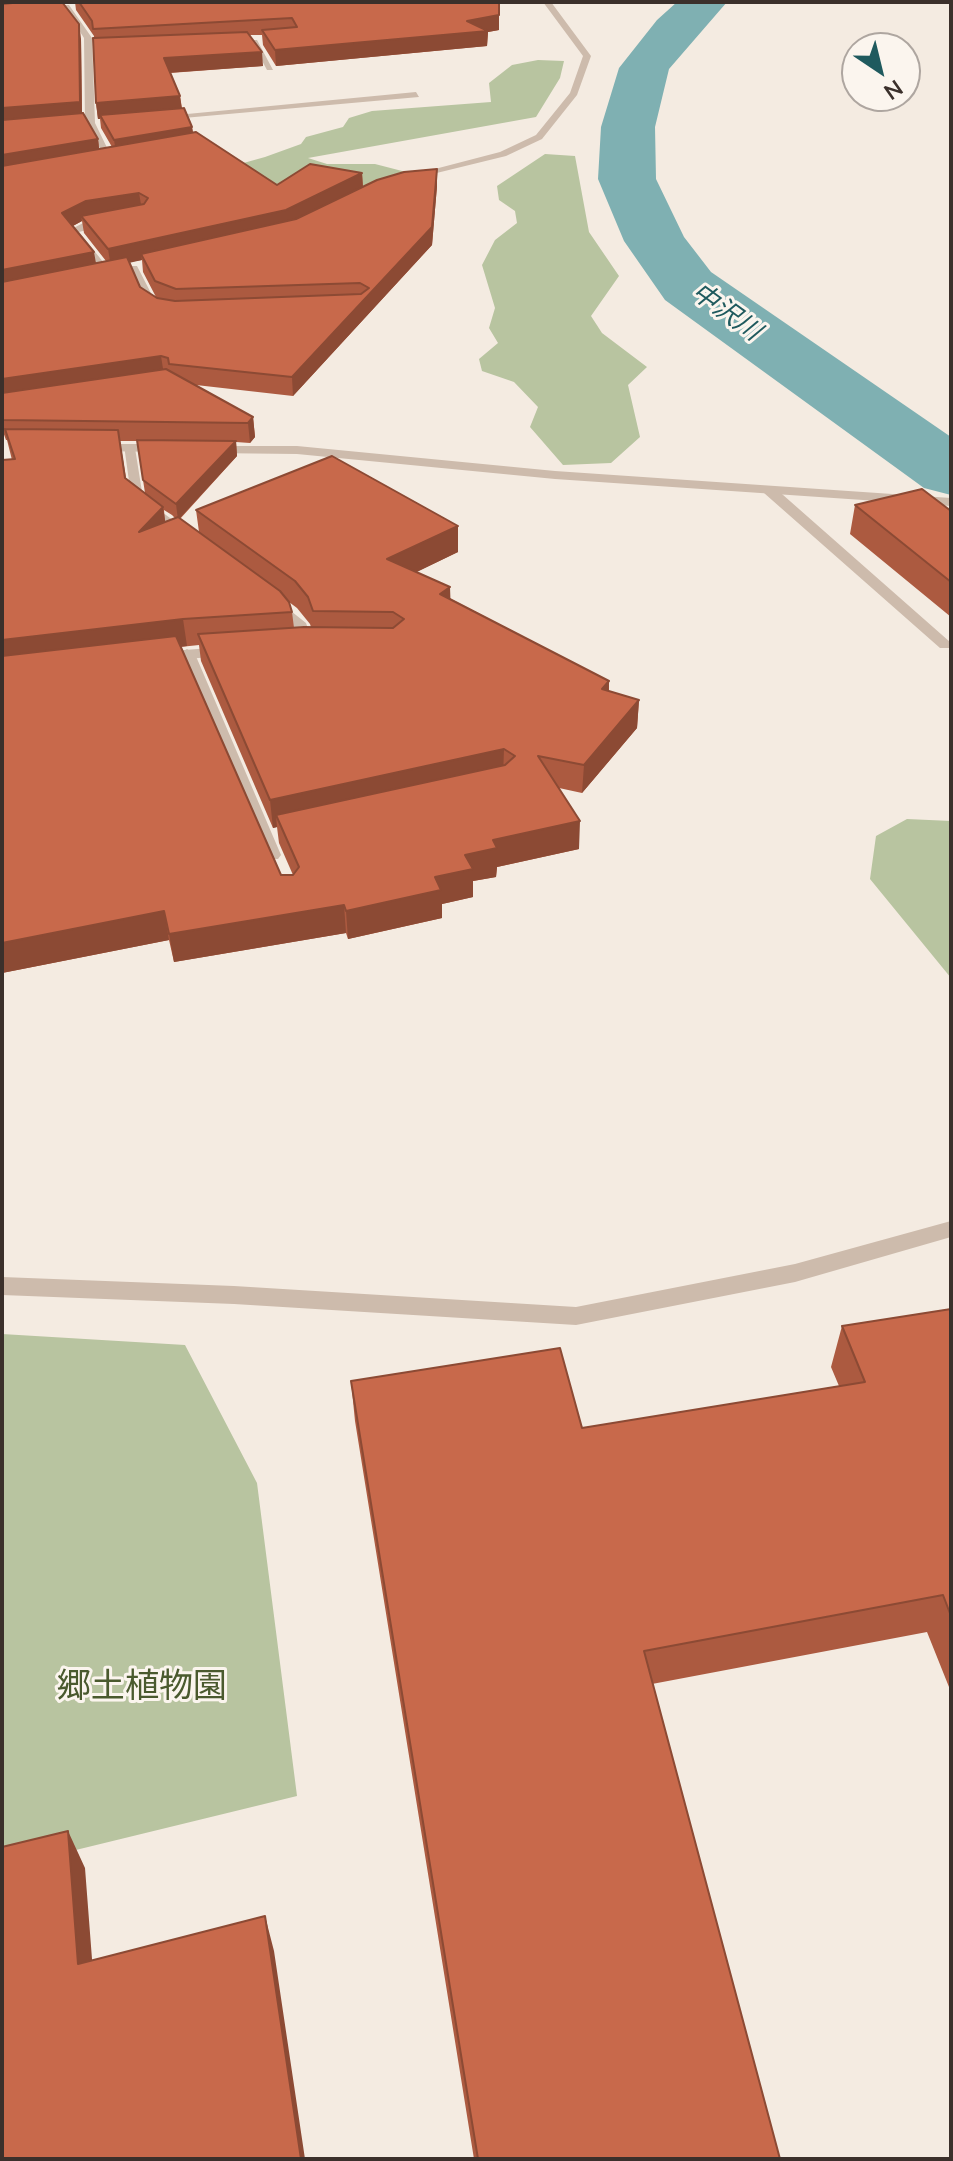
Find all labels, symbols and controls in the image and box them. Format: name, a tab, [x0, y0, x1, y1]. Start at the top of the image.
north arrow	[841, 32, 921, 112]
text: N	[879, 74, 908, 106]
water label: 中沢川	[685, 276, 767, 348]
park label: 郷土植物園	[57, 1667, 227, 1707]

